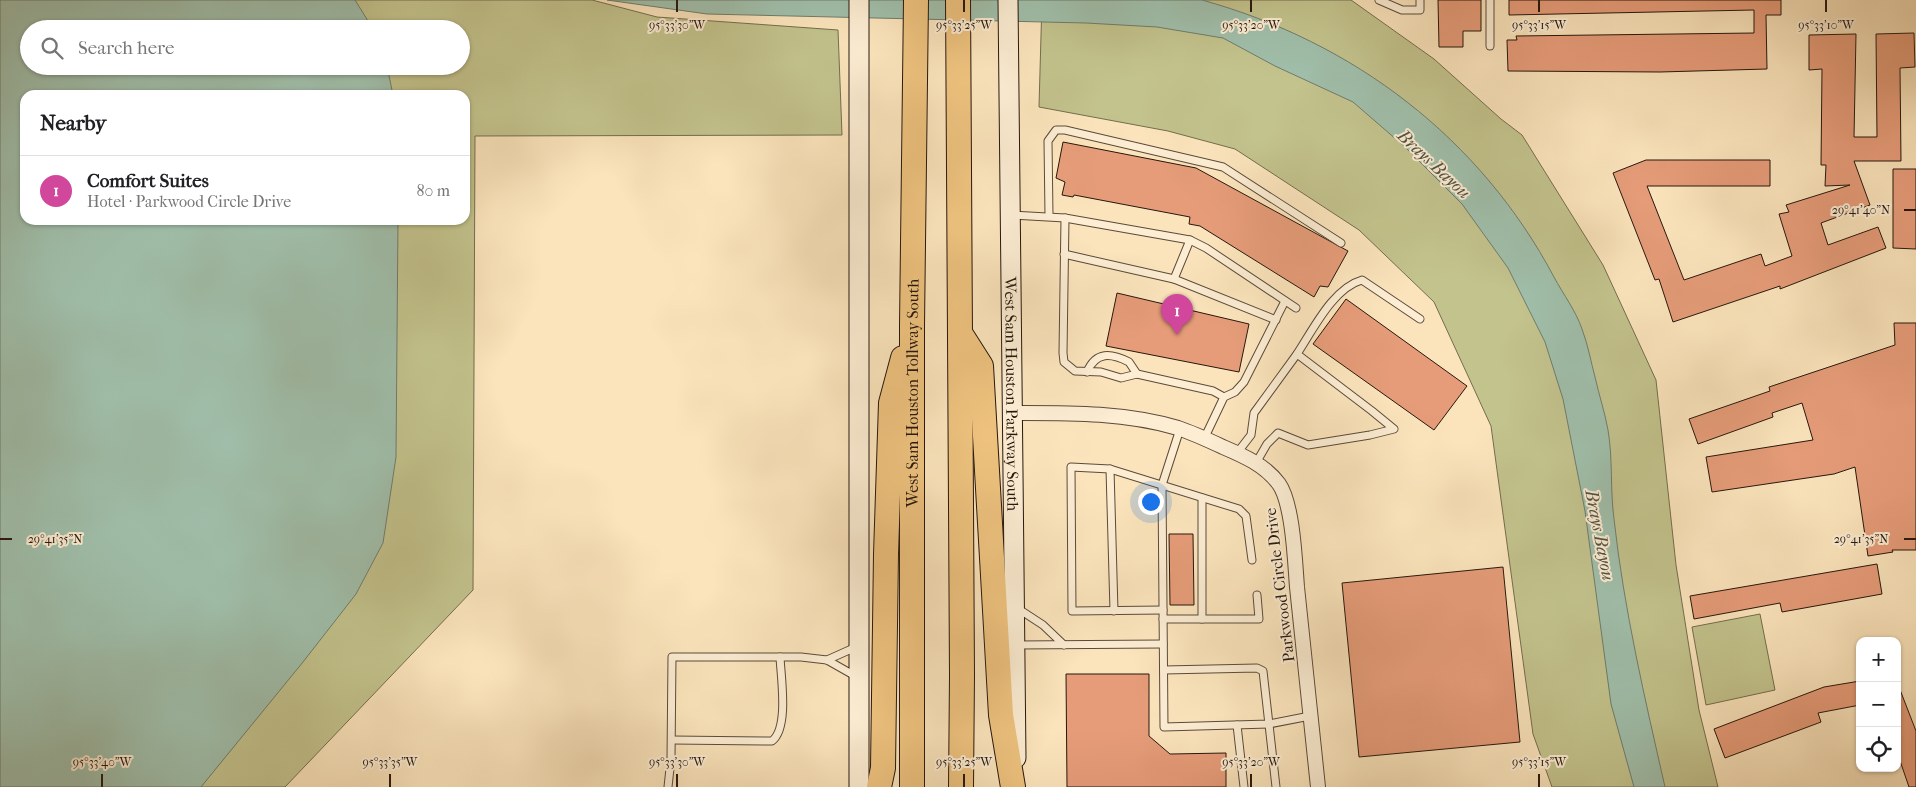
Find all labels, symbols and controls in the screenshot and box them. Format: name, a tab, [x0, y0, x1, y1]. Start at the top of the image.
text: 95°33'30"W	[649, 18, 706, 32]
text: 95°33'25"W	[936, 18, 993, 32]
text: 95°33'20"W	[1222, 18, 1281, 32]
text: 95°33'15"W	[1512, 18, 1567, 32]
text: 95°33'10"W	[1798, 18, 1855, 32]
search box	[20, 20, 470, 75]
icon: search	[38, 34, 66, 62]
text: Search here	[78, 37, 174, 59]
text: Nearby	[40, 111, 106, 135]
water label: Brays Bayou	[1392, 125, 1475, 204]
text: Comfort Suites	[87, 170, 209, 192]
text: 1	[53, 181, 59, 200]
text: 80 m	[416, 181, 450, 200]
text: Hotel · Parkwood Circle Drive	[87, 192, 291, 211]
text: 29°41'40"N	[1832, 203, 1890, 217]
street label: West Sam Houston Parkway South	[1001, 276, 1022, 511]
street label: West Sam Houston Tollway South	[903, 279, 923, 508]
pin: 1	[1161, 294, 1193, 335]
water label: Brays Bayou	[1580, 487, 1619, 582]
your location	[1138, 489, 1164, 515]
street label: Parkwood Circle Drive	[1261, 506, 1298, 663]
text: 29°41'35"N	[28, 532, 82, 546]
text: 29°41'35"N	[1834, 532, 1888, 546]
map controls	[1856, 637, 1901, 772]
button: +	[1856, 637, 1901, 682]
button: −	[1856, 682, 1901, 727]
button: locate	[1856, 727, 1901, 772]
text: 95°33'40"W	[73, 755, 132, 769]
text: 95°33'35"W	[363, 755, 419, 769]
text: 95°33'30"W	[649, 755, 706, 769]
text: 95°33'25"W	[936, 755, 993, 769]
text: 95°33'20"W	[1222, 755, 1281, 769]
text: 95°33'15"W	[1512, 755, 1567, 769]

